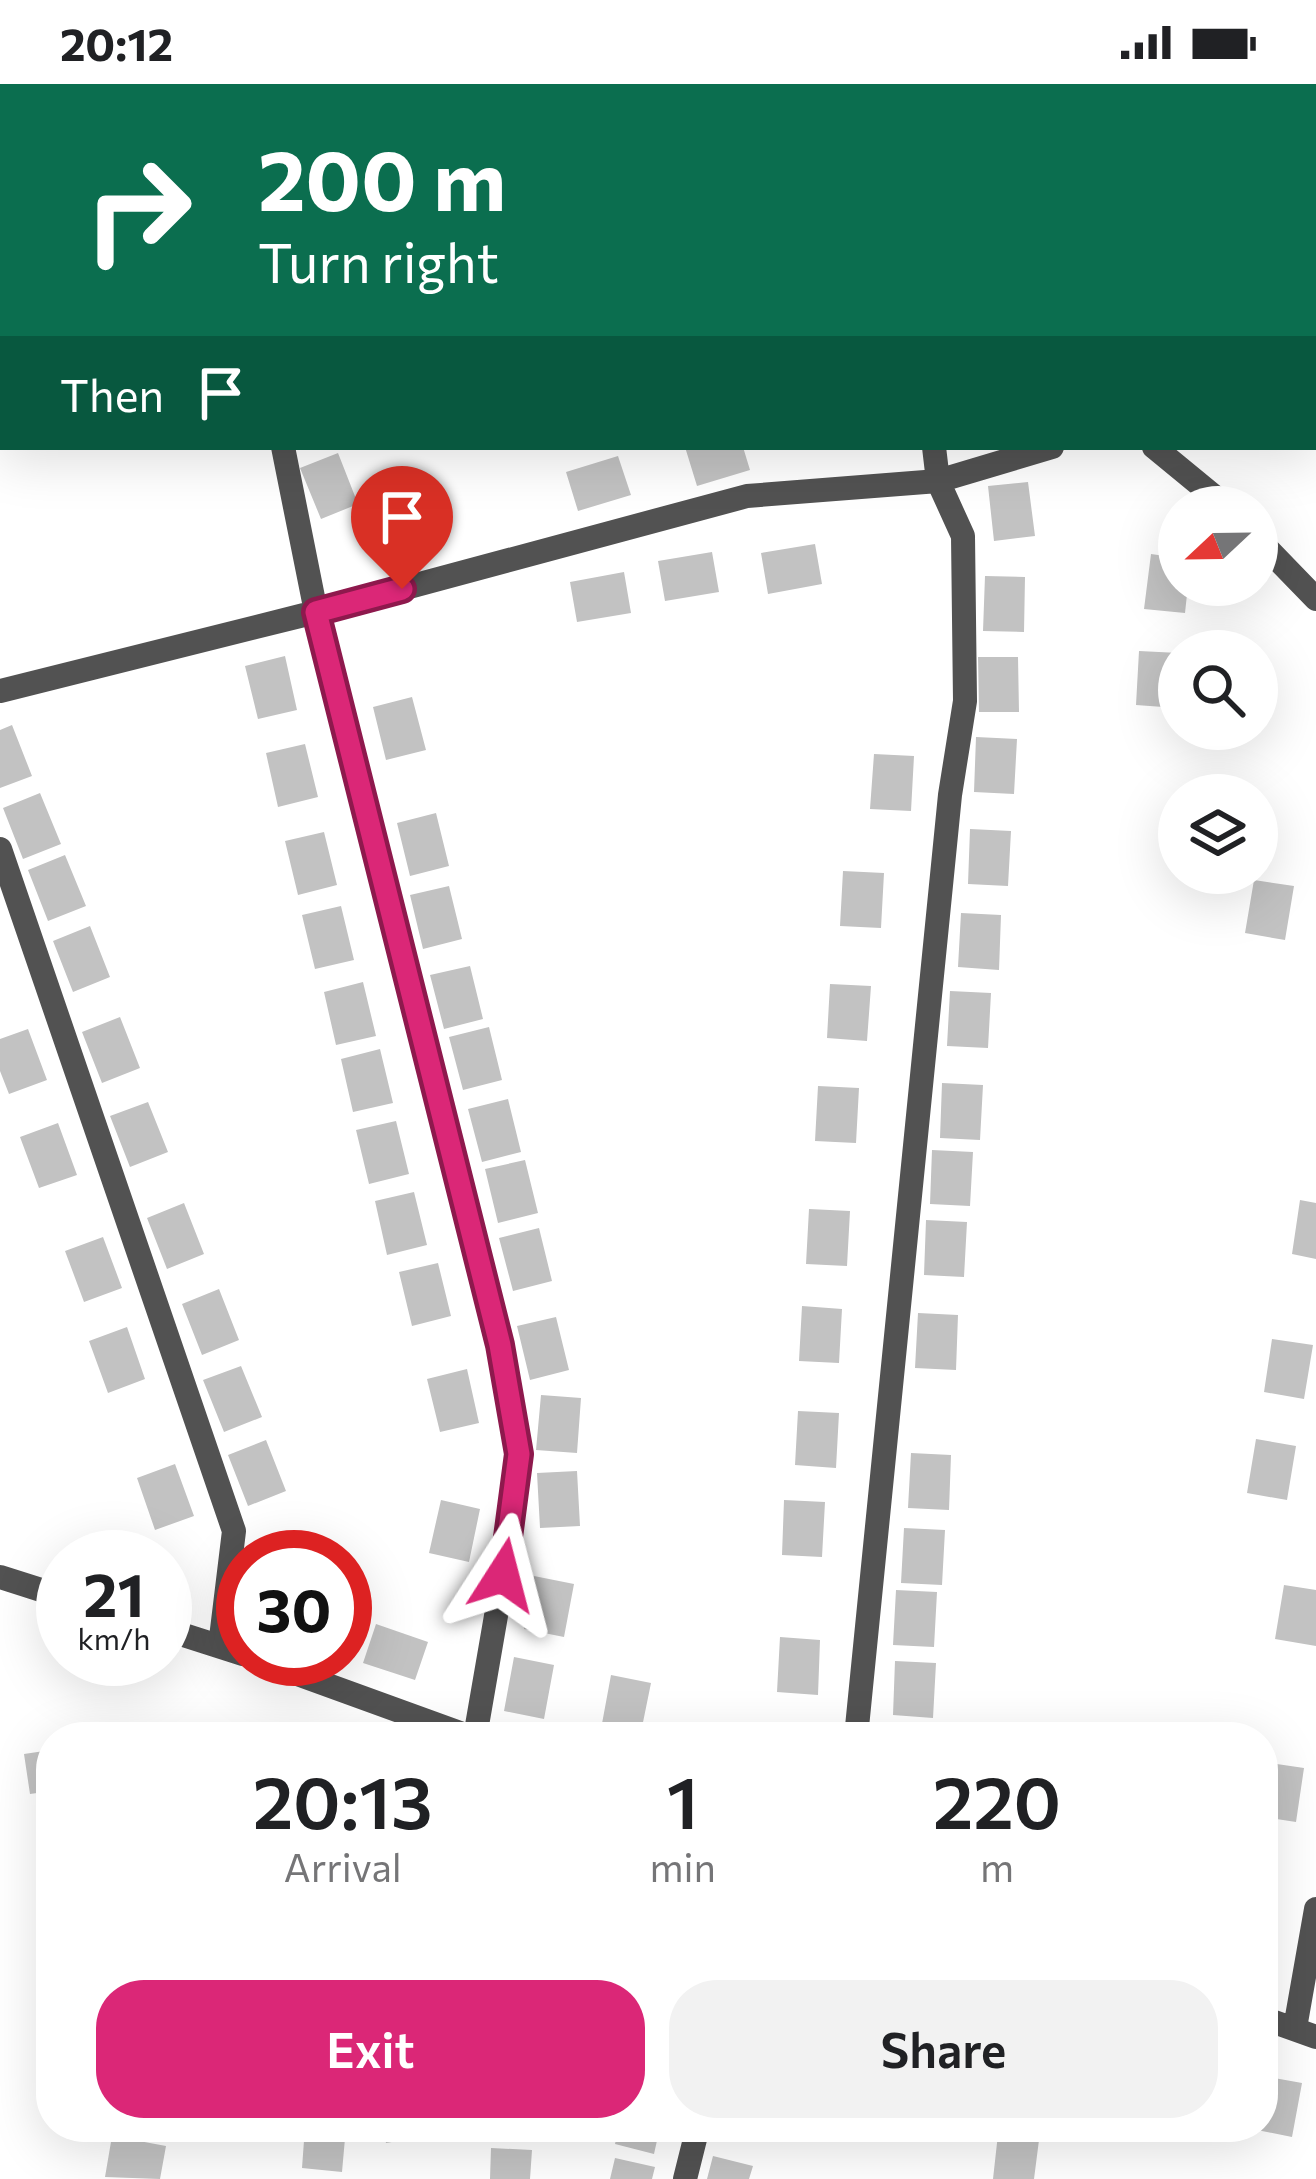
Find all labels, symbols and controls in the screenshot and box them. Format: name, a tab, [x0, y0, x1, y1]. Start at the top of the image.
text: 20:12	[60, 15, 173, 70]
text: 200 m	[258, 126, 506, 228]
icon: right	[60, 132, 216, 288]
text: Turn right	[258, 228, 499, 294]
icon: arrive	[188, 360, 254, 426]
text: Then	[60, 366, 164, 421]
pin	[351, 466, 453, 589]
icon: arrive	[369, 484, 435, 550]
north arrow	[1158, 486, 1278, 606]
map controls	[1158, 486, 1278, 894]
button: search	[1158, 630, 1278, 750]
button: layers	[1158, 774, 1278, 894]
position arrow	[440, 1512, 566, 1638]
speed limit sign: 30	[216, 1530, 372, 1686]
text: 21	[83, 1556, 145, 1629]
text: km/h	[78, 1619, 150, 1656]
text: 20:13	[253, 1756, 433, 1844]
text: 1	[667, 1756, 699, 1844]
text: 220	[933, 1756, 1061, 1844]
text: Arrival	[284, 1842, 402, 1890]
text: min	[649, 1842, 716, 1890]
text: m	[980, 1842, 1014, 1890]
button: Exit	[96, 1980, 645, 2118]
button: Share	[669, 1980, 1218, 2118]

